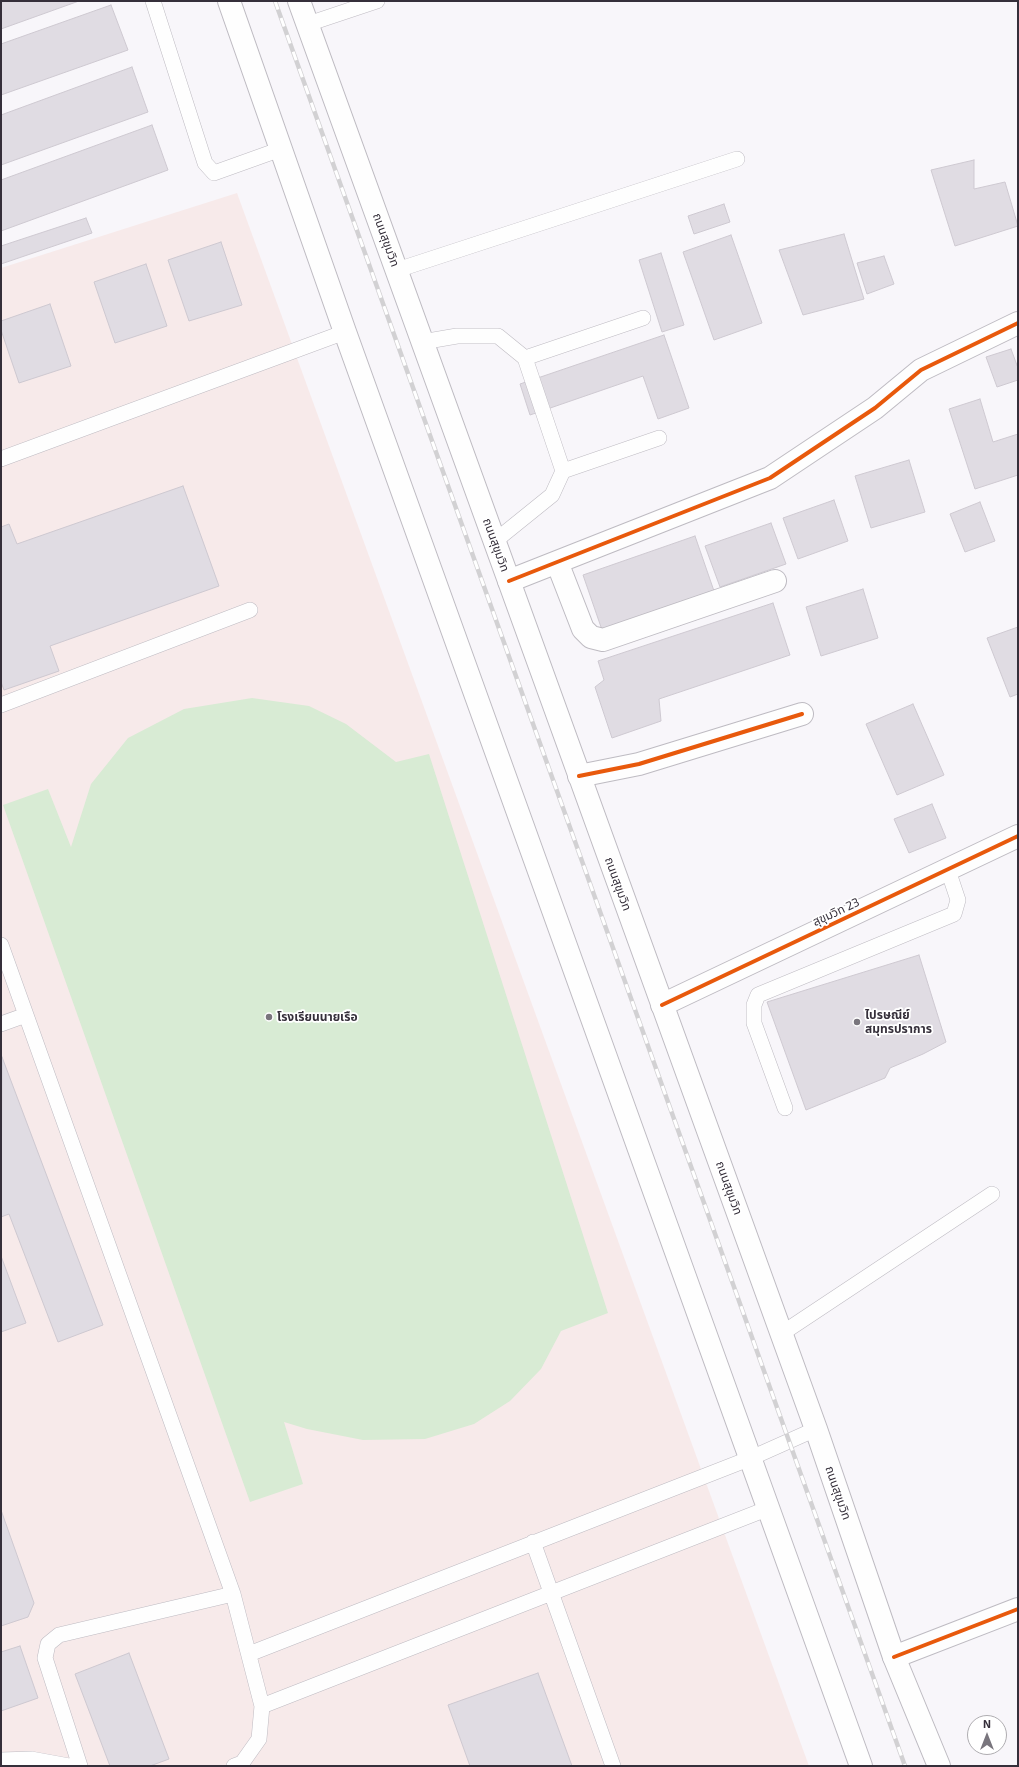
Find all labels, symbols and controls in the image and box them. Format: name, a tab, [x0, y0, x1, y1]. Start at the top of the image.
street label: ถนนสุขุมวิท	[370, 211, 402, 269]
street label: ถนนสุขุมวิท	[480, 516, 512, 574]
street label: ถนนสุขุมวิท	[602, 855, 634, 913]
street label: สุขุมวิท 23	[810, 895, 862, 929]
place label: ไปรษณีย์ สมุทรปราการ	[865, 1008, 932, 1036]
place label: โรงเรียนนายเรือ	[277, 1010, 357, 1024]
marker: โรงเรียนนายเรือ	[264, 1012, 274, 1022]
marker: ไปรษณีย์ สมุทรปราการ	[852, 1017, 862, 1027]
street label: ถนนสุขุมวิท	[713, 1159, 745, 1217]
street label: ถนนสุขุมวิท	[822, 1464, 854, 1522]
north arrow	[967, 1715, 1007, 1755]
text: N	[983, 1717, 991, 1730]

